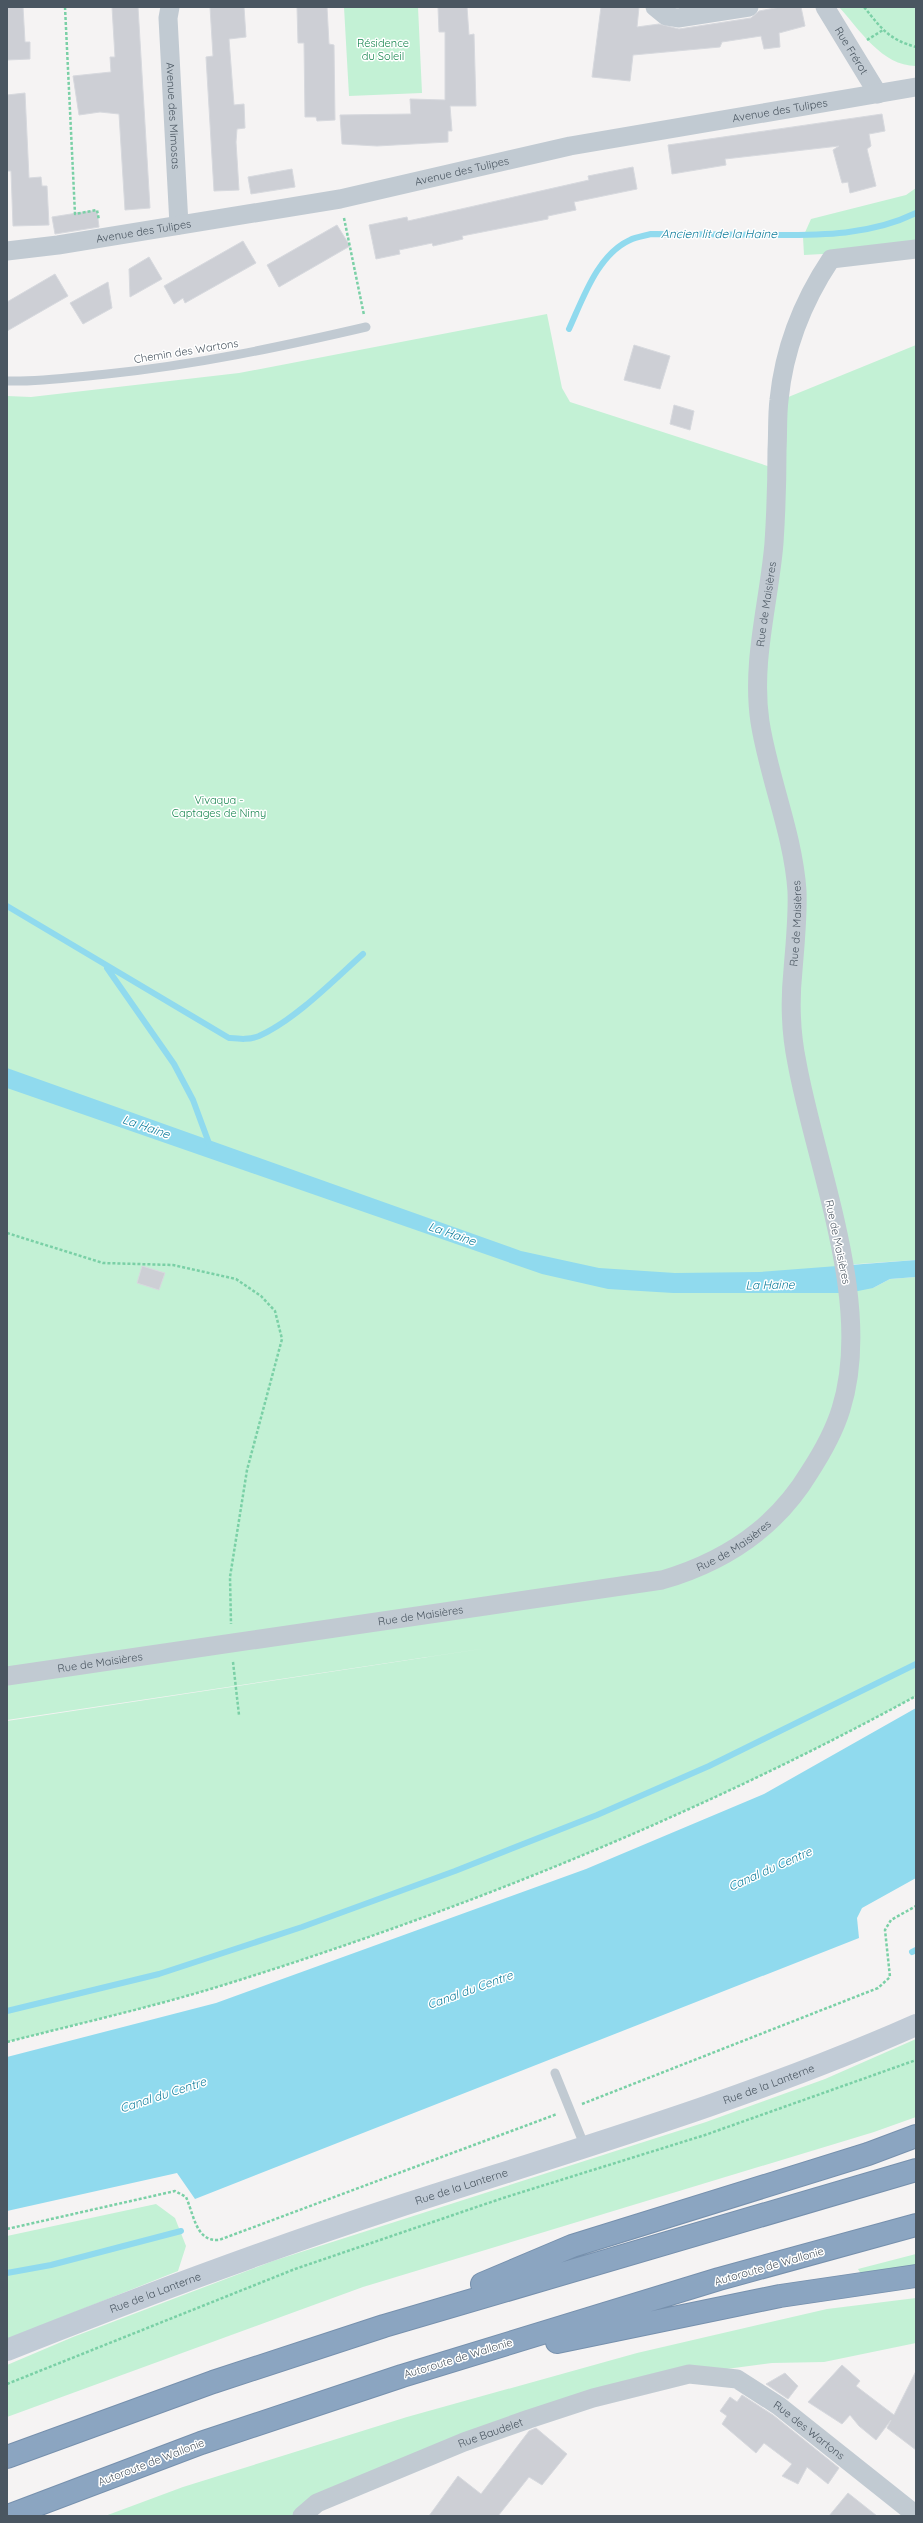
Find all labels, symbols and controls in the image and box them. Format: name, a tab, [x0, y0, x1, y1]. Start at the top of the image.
street label: Rue Frérot	[832, 24, 872, 77]
park label: Résidence du Soleil	[357, 36, 409, 63]
street label: Avenue des Mimosas	[163, 62, 183, 169]
street label: Avenue des Tulipes	[731, 95, 828, 125]
street label: Avenue des Tulipes	[413, 153, 510, 189]
street label: Avenue des Tulipes	[95, 216, 192, 246]
water label: Ancien lit de la Haine	[661, 226, 778, 241]
street label: Chemin des Wartons	[133, 336, 239, 366]
street label: Rue de Maisières	[753, 561, 779, 648]
park label: Vivaqua - Captages de Nimy	[172, 793, 266, 820]
street label: Rue de Maisières	[786, 880, 804, 967]
water label: La Haine	[120, 1111, 173, 1142]
street label: Rue de Maisières	[822, 1199, 854, 1285]
water label: La Haine	[426, 1218, 479, 1249]
water label: La Haine	[745, 1277, 796, 1292]
street label: Rue de Maisières	[694, 1517, 774, 1574]
street label: Rue de Maisières	[377, 1602, 464, 1629]
street label: Rue de Maisières	[56, 1649, 144, 1676]
water label: Canal du Centre	[726, 1843, 815, 1894]
water label: Canal du Centre	[425, 1967, 516, 2012]
street label: Rue de la Lanterne	[721, 2061, 816, 2107]
water label: Canal du Centre	[118, 2073, 209, 2116]
street label: Rue de la Lanterne	[413, 2165, 509, 2208]
street label: Autoroute de Wallonie	[713, 2244, 825, 2288]
street label: Rue de la Lanterne	[108, 2269, 203, 2316]
street label: Autoroute de Wallonie	[402, 2335, 514, 2381]
street label: Rue des Wartons	[771, 2397, 848, 2463]
street label: Rue Baudelet	[456, 2415, 525, 2451]
street label: Autoroute de Wallonie	[96, 2435, 206, 2489]

